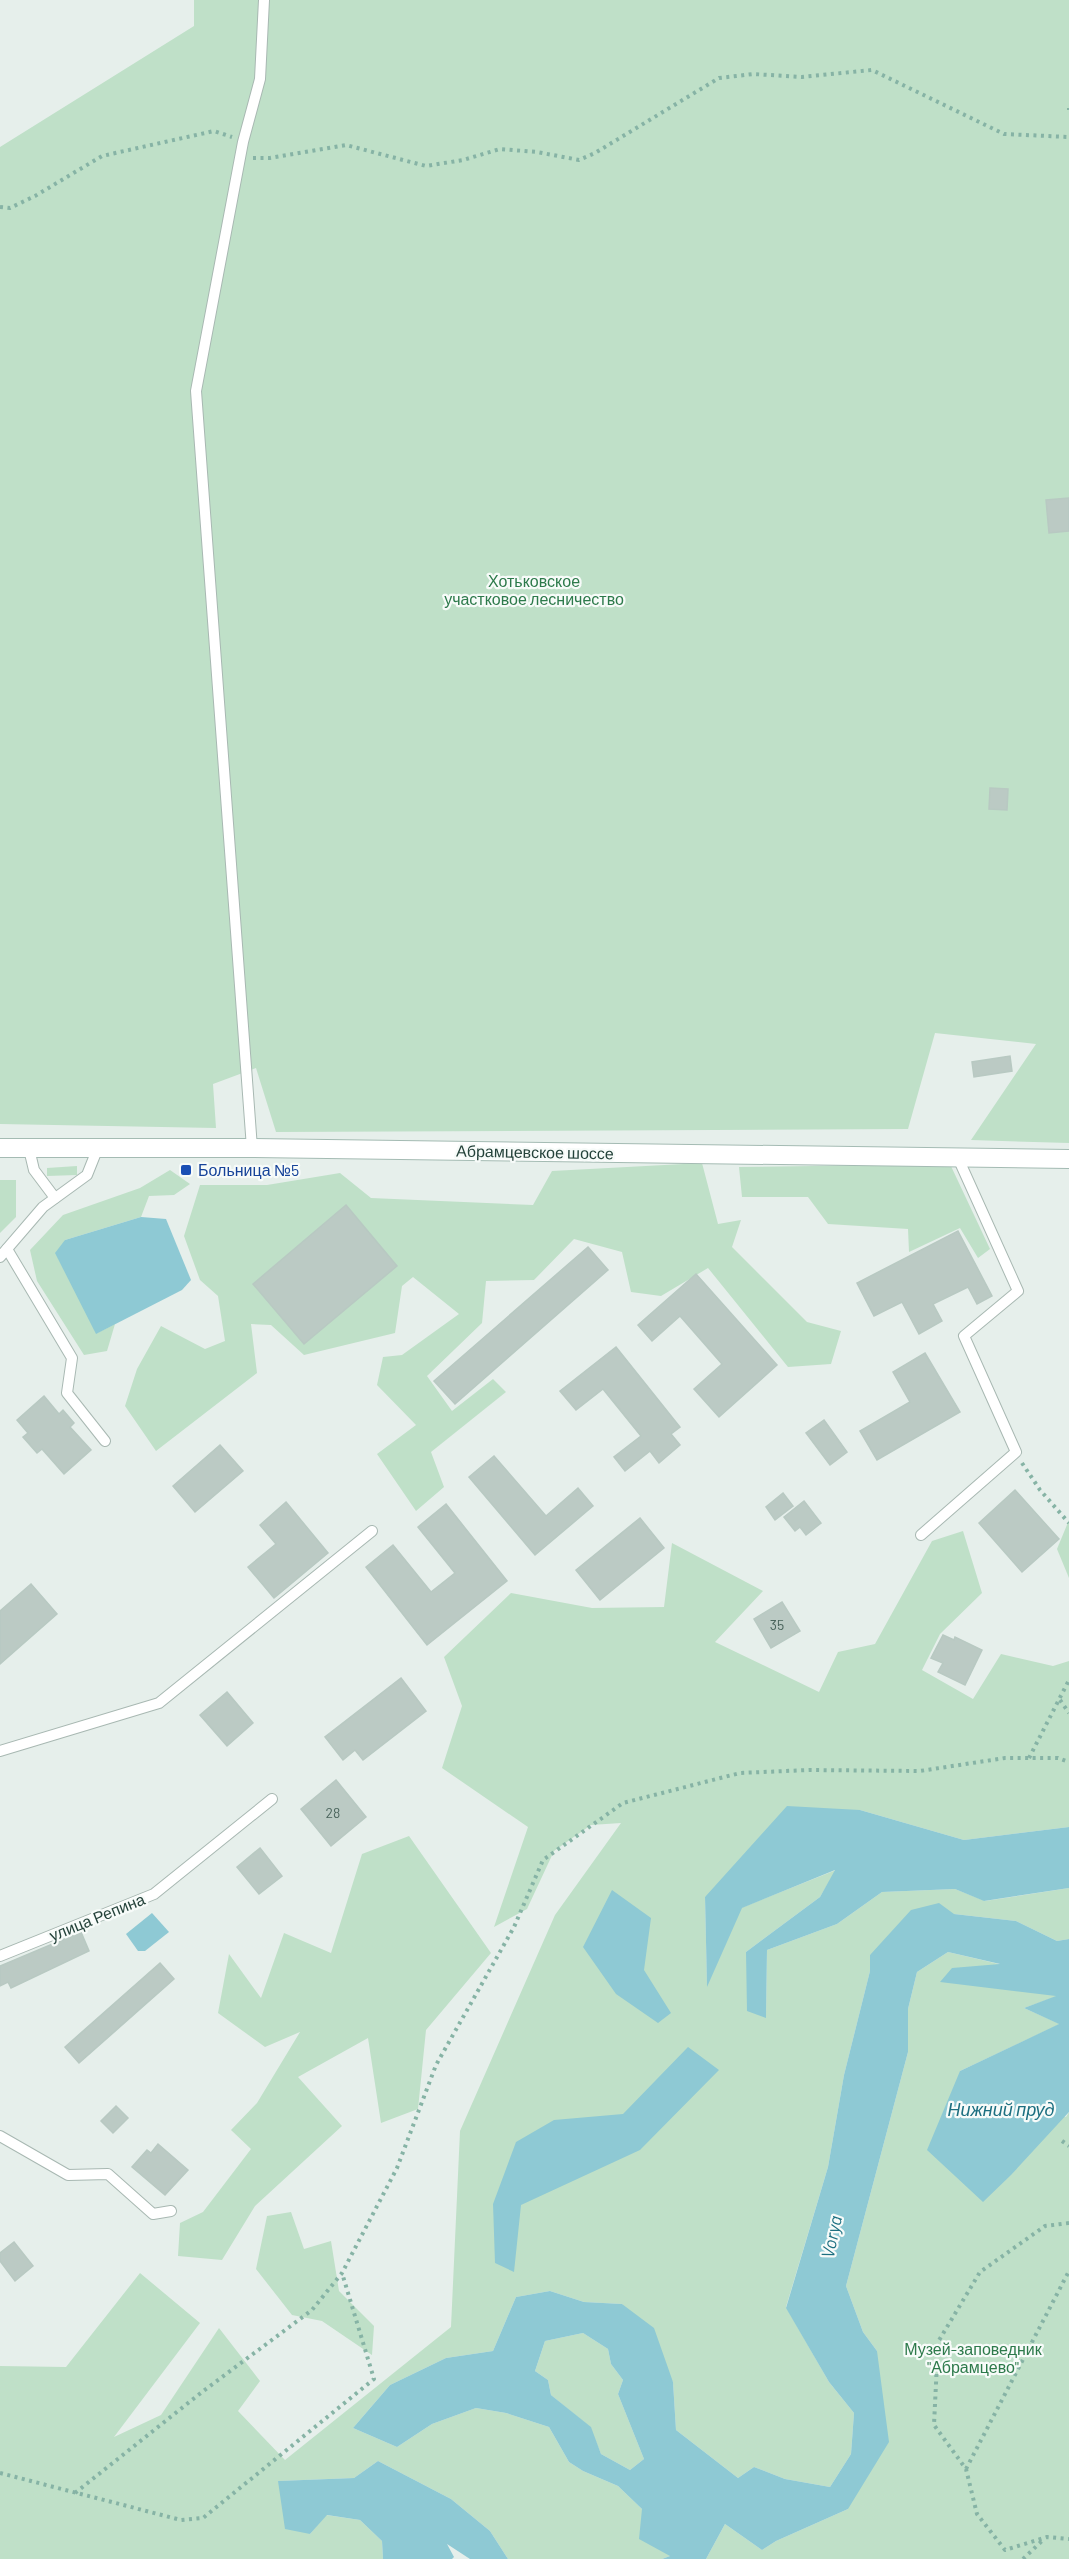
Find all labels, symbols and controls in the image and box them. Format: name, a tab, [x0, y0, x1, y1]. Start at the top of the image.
park label: Хотьковское участковое лесничество	[444, 571, 624, 608]
street label: Абрамцевское шоссе	[456, 1141, 614, 1162]
place label: Больница №5	[198, 1160, 299, 1179]
marker: Больница №5	[179, 1163, 193, 1177]
house number: 35	[770, 1616, 784, 1633]
house number: 28	[326, 1804, 340, 1821]
street label: улица Репина	[46, 1889, 147, 1944]
water label: Нижний пруд	[947, 2098, 1055, 2120]
water label: Vorya	[816, 2213, 846, 2260]
park label: Музей-заповедник "Абрамцево"	[904, 2339, 1043, 2376]

